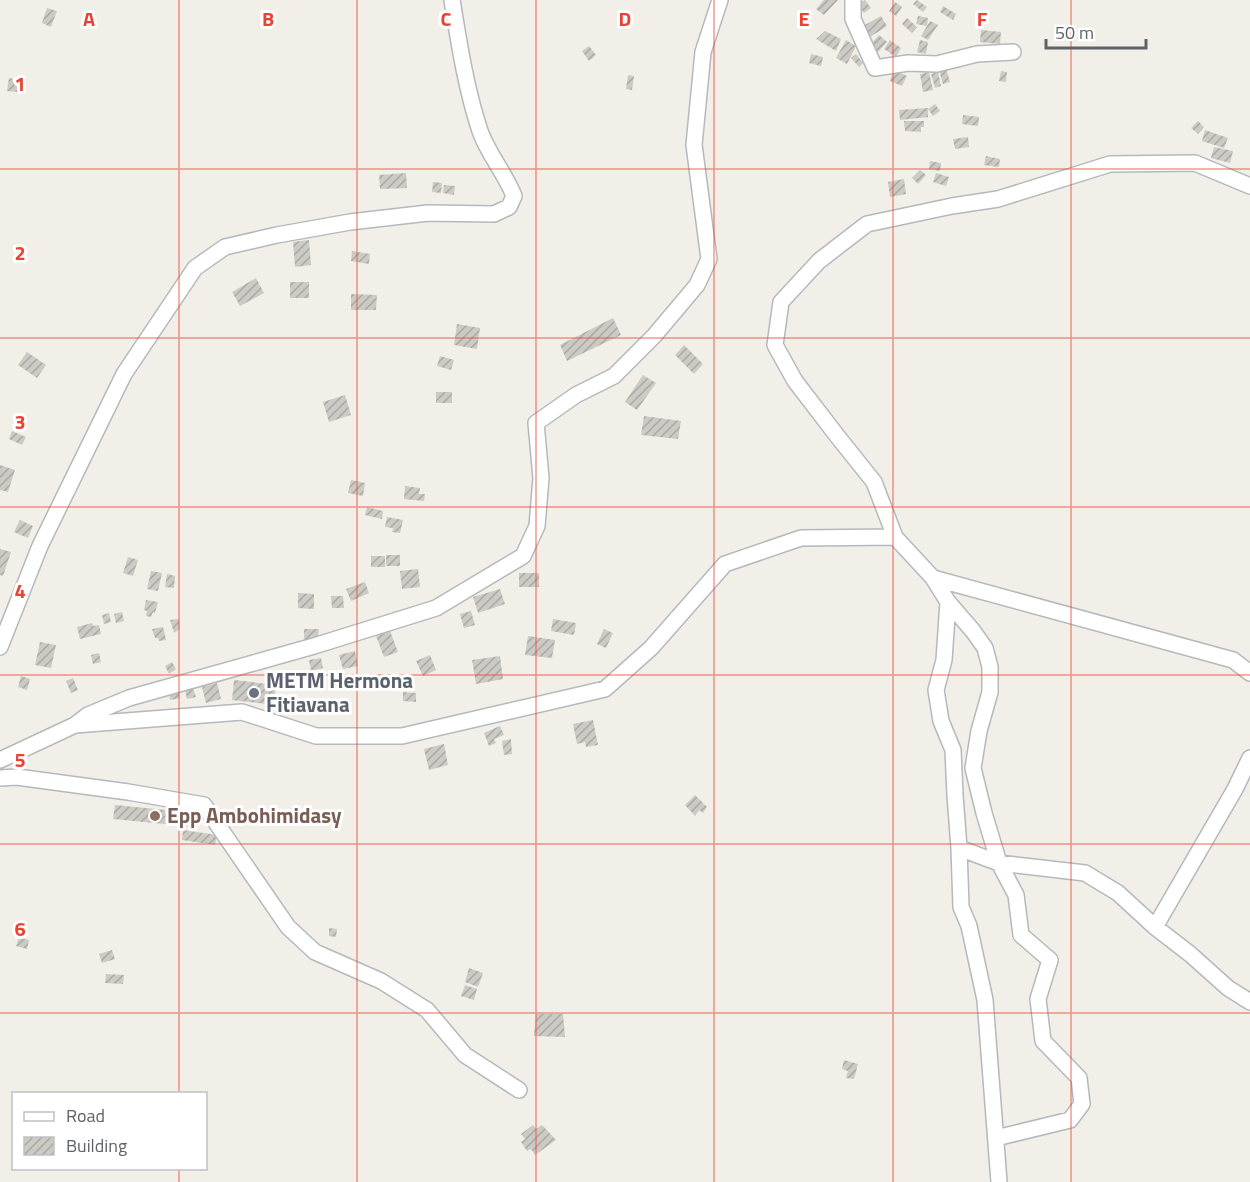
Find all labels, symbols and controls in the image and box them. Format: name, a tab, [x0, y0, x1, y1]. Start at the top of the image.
text: A	[83, 3, 95, 34]
text: B	[262, 3, 274, 34]
text: C	[441, 3, 452, 34]
text: D	[619, 3, 631, 34]
text: E	[798, 3, 810, 34]
text: F	[977, 3, 988, 34]
scale bar	[1046, 12, 1146, 50]
text: 50 m	[1055, 19, 1094, 46]
text: 1	[14, 68, 26, 99]
text: 2	[14, 237, 26, 268]
text: 3	[14, 406, 26, 437]
text: 4	[14, 575, 26, 606]
place label: METM Hermona Fitiavana	[266, 664, 413, 720]
marker: METM Hermona Fitiavana	[247, 686, 261, 700]
text: 5	[14, 744, 26, 775]
place label: Epp Ambohimidasy	[167, 799, 342, 831]
marker: Epp Ambohimidasy	[148, 809, 162, 823]
text: 6	[14, 913, 26, 944]
legend	[12, 1092, 207, 1170]
text: Road	[66, 1102, 105, 1129]
text: Building	[66, 1132, 127, 1159]

